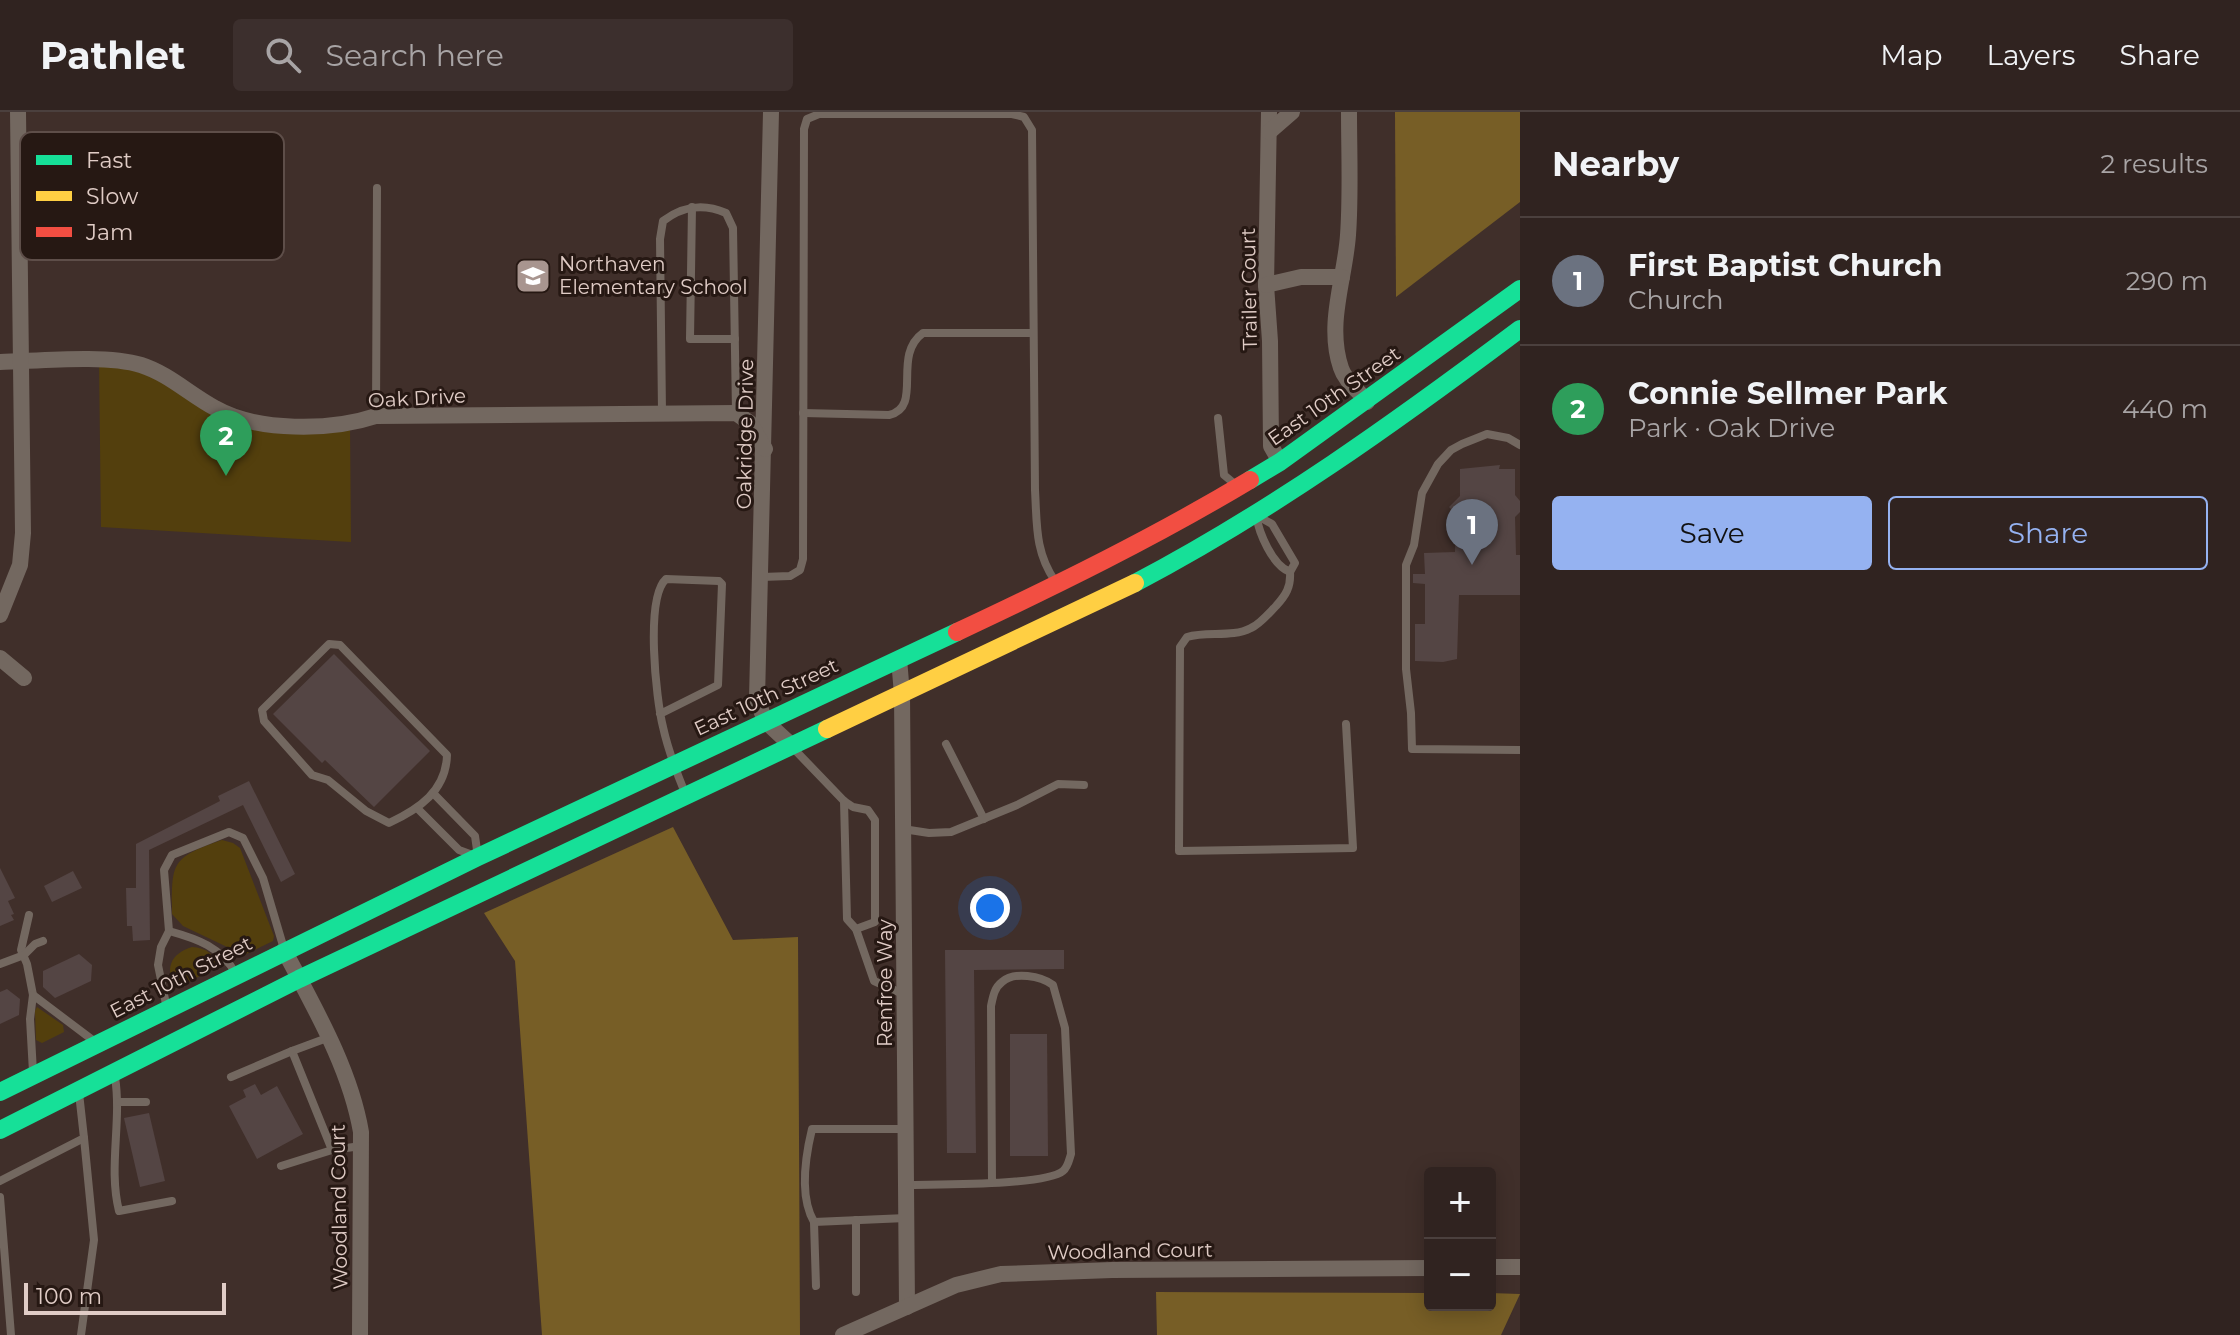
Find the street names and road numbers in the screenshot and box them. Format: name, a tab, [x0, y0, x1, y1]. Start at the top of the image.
street label: Trailer Court	[1236, 228, 1262, 350]
street label: East 10th Street	[1263, 341, 1405, 451]
street label: Oakridge Drive	[732, 358, 758, 510]
street label: Oak Drive	[367, 383, 467, 413]
street label: East 10th Street	[690, 653, 842, 741]
street label: Renfroe Way	[873, 919, 897, 1047]
street label: East 10th Street	[106, 931, 256, 1023]
street label: Woodland Court	[326, 1124, 352, 1290]
street label: Woodland Court	[1047, 1238, 1213, 1264]

